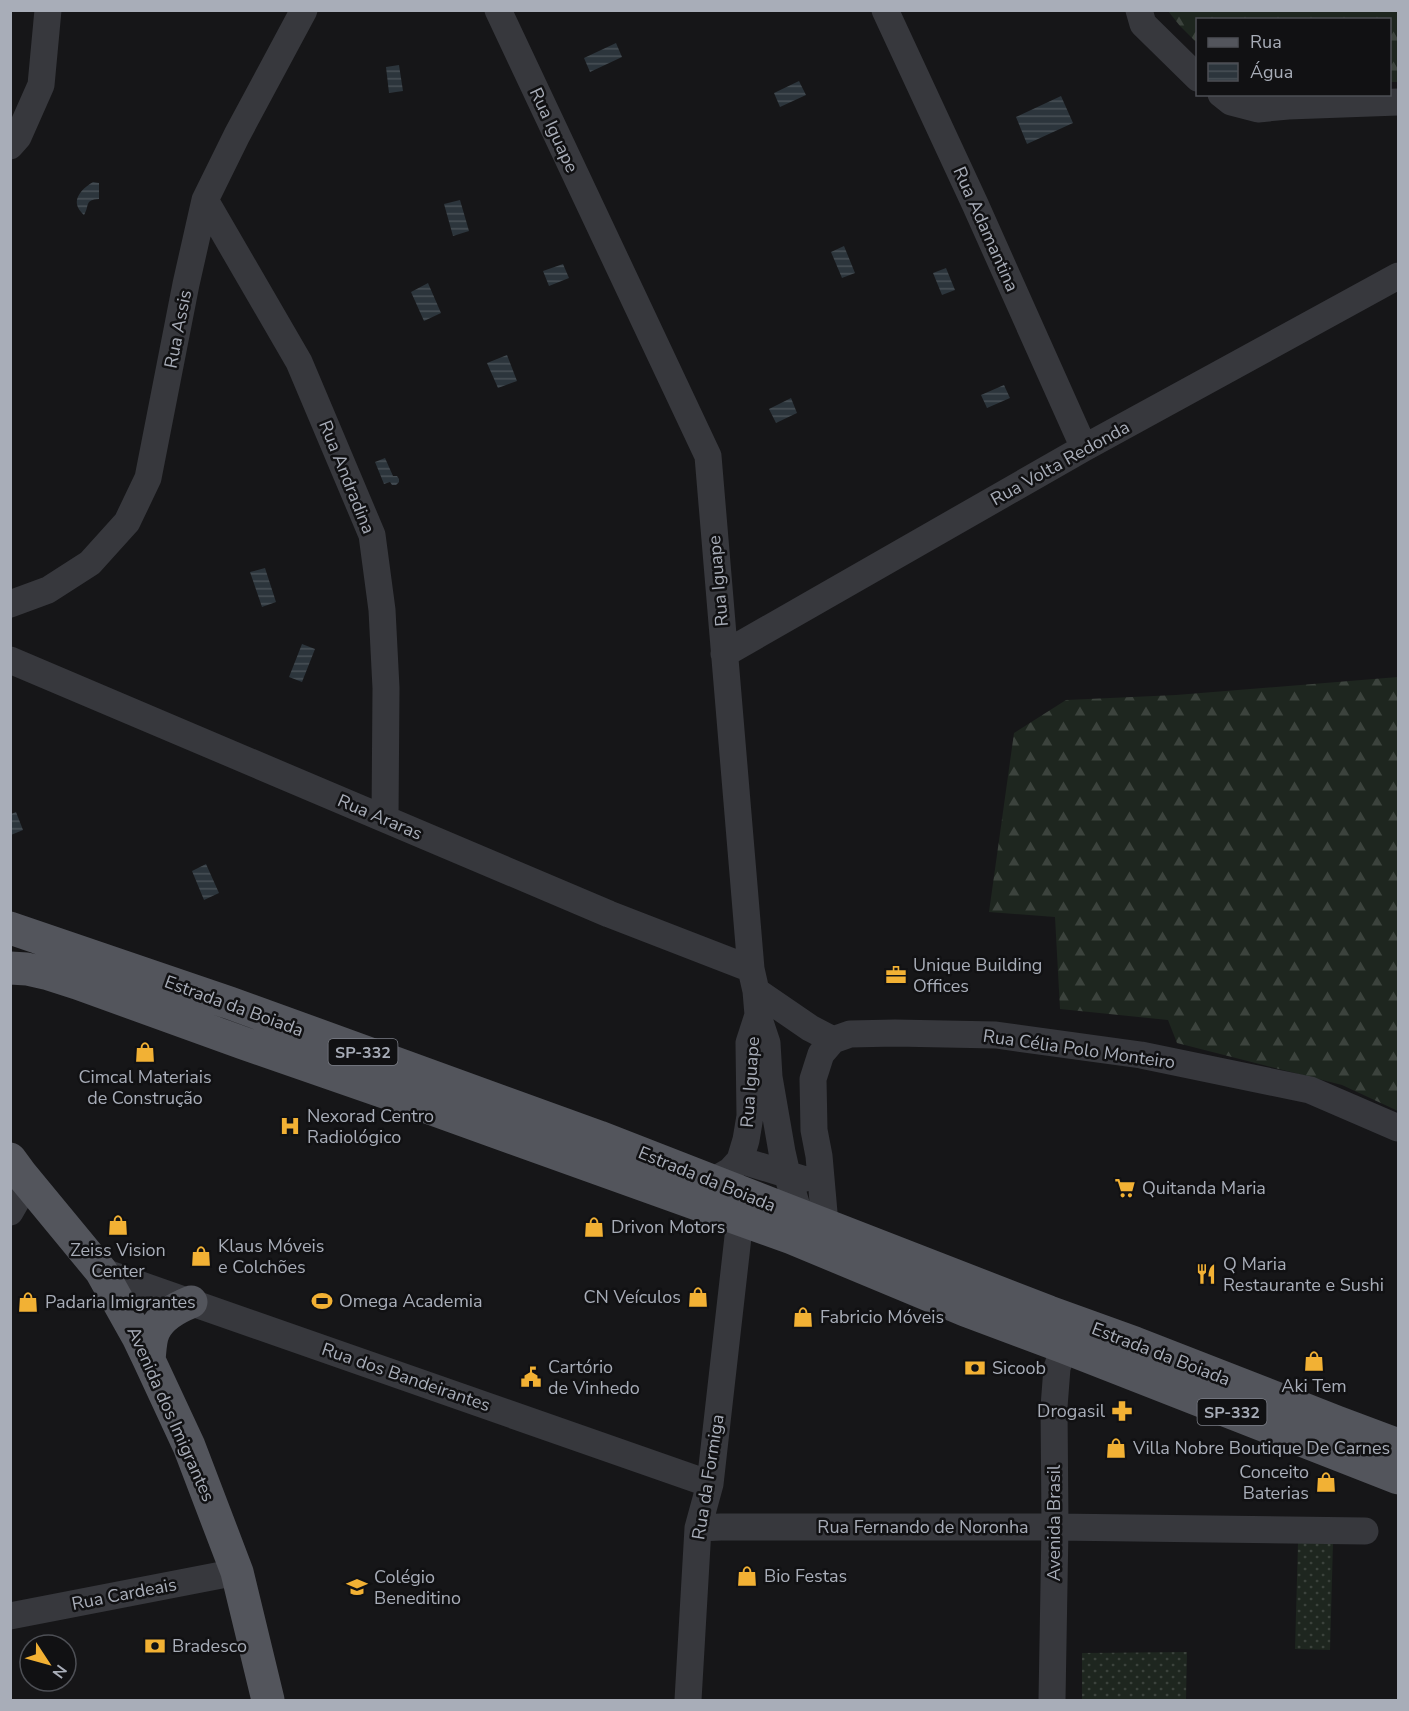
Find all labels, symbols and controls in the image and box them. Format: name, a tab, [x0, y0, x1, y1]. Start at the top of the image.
legend	[1196, 18, 1391, 96]
text: Rua	[1250, 30, 1282, 54]
text: Água	[1250, 60, 1293, 84]
street label: Rua Iguape	[524, 84, 584, 176]
street label: Rua Adamantina	[948, 163, 1024, 295]
street label: Rua Assis	[159, 288, 197, 370]
street label: Rua Volta Redonda	[986, 415, 1134, 511]
street label: Rua Andradina	[313, 417, 381, 537]
street label: Rua Iguape	[702, 535, 734, 627]
street label: Rua Araras	[334, 788, 426, 846]
place label: Unique Building Offices	[913, 953, 1042, 998]
office icon: Unique Building Offices	[884, 963, 908, 987]
street label: Estrada da Boiada	[161, 970, 307, 1042]
street label: Rua Célia Polo Monteiro	[981, 1024, 1177, 1074]
street label: Rua Iguape	[735, 1036, 765, 1128]
road number: SP-332	[328, 1039, 398, 1065]
shop icon: Cimcal Materiais de Construção	[133, 1040, 157, 1064]
place label: Cimcal Materiais de Construção	[78, 1065, 212, 1110]
place label: Nexorad Centro Radiológico	[307, 1104, 434, 1149]
hospital icon: Nexorad Centro Radiológico	[278, 1114, 302, 1138]
street label: Estrada da Boiada	[635, 1140, 779, 1218]
supermarket icon: Quitanda Maria	[1113, 1176, 1137, 1200]
place label: Quitanda Maria	[1142, 1176, 1266, 1200]
shop icon: Zeiss Vision Center	[106, 1213, 130, 1237]
shop icon: Drivon Motors	[582, 1215, 606, 1239]
place label: Drivon Motors	[611, 1215, 726, 1239]
place label: Klaus Móveis e Colchões	[218, 1234, 324, 1279]
place label: Zeiss Vision Center	[70, 1238, 166, 1283]
shop icon: Klaus Móveis e Colchões	[189, 1244, 213, 1268]
place label: Q Maria Restaurante e Sushi	[1223, 1252, 1384, 1297]
restaurant icon: Q Maria Restaurante e Sushi	[1194, 1262, 1218, 1286]
place label: CN Veículos	[584, 1285, 681, 1309]
shop icon: CN Veículos	[686, 1285, 710, 1309]
sports icon: Omega Academia	[310, 1289, 334, 1313]
place label: Omega Academia	[339, 1289, 483, 1313]
shop icon: Padaria Imigrantes	[16, 1290, 40, 1314]
place label: Padaria Imigrantes	[45, 1290, 196, 1314]
shop icon: Fabricio Móveis	[791, 1305, 815, 1329]
place label: Fabricio Móveis	[820, 1305, 944, 1329]
street label: Estrada da Boiada	[1088, 1317, 1234, 1391]
street label: Avenida dos Imigrantes	[121, 1323, 221, 1505]
street label: Rua dos Bandeirantes	[318, 1337, 494, 1417]
shop icon: Aki Tem	[1302, 1349, 1326, 1373]
place label: Cartório de Vinhedo	[548, 1355, 640, 1400]
bank icon: Sicoob	[963, 1356, 987, 1380]
place label: Sicoob	[992, 1356, 1046, 1380]
public building icon: Cartório de Vinhedo	[519, 1365, 543, 1389]
place label: Aki Tem	[1281, 1374, 1347, 1398]
place label: Drogasil	[1037, 1399, 1106, 1423]
pharmacy icon: Drogasil	[1110, 1399, 1134, 1423]
road number: SP-332	[1198, 1399, 1266, 1425]
street label: Rua da Formiga	[686, 1413, 730, 1541]
shop icon: Villa Nobre Boutique De Carnes	[1104, 1436, 1128, 1460]
place label: Villa Nobre Boutique De Carnes	[1132, 1436, 1390, 1460]
place label: Conceito Baterias	[1239, 1460, 1309, 1505]
street label: Avenida Brasil	[1042, 1464, 1066, 1581]
shop icon: Conceito Baterias	[1314, 1470, 1338, 1494]
street label: Rua Fernando de Noronha	[817, 1515, 1029, 1539]
shop icon: Bio Festas	[735, 1564, 759, 1588]
place label: Bio Festas	[764, 1564, 847, 1588]
place label: Colégio Beneditino	[374, 1565, 461, 1610]
street label: Rua Cardeais	[69, 1572, 179, 1616]
school or university icon: Colégio Beneditino	[345, 1575, 369, 1599]
north arrow	[18, 1633, 78, 1693]
bank icon: Bradesco	[143, 1634, 167, 1658]
place label: Bradesco	[172, 1634, 247, 1658]
text: N	[47, 1660, 72, 1683]

